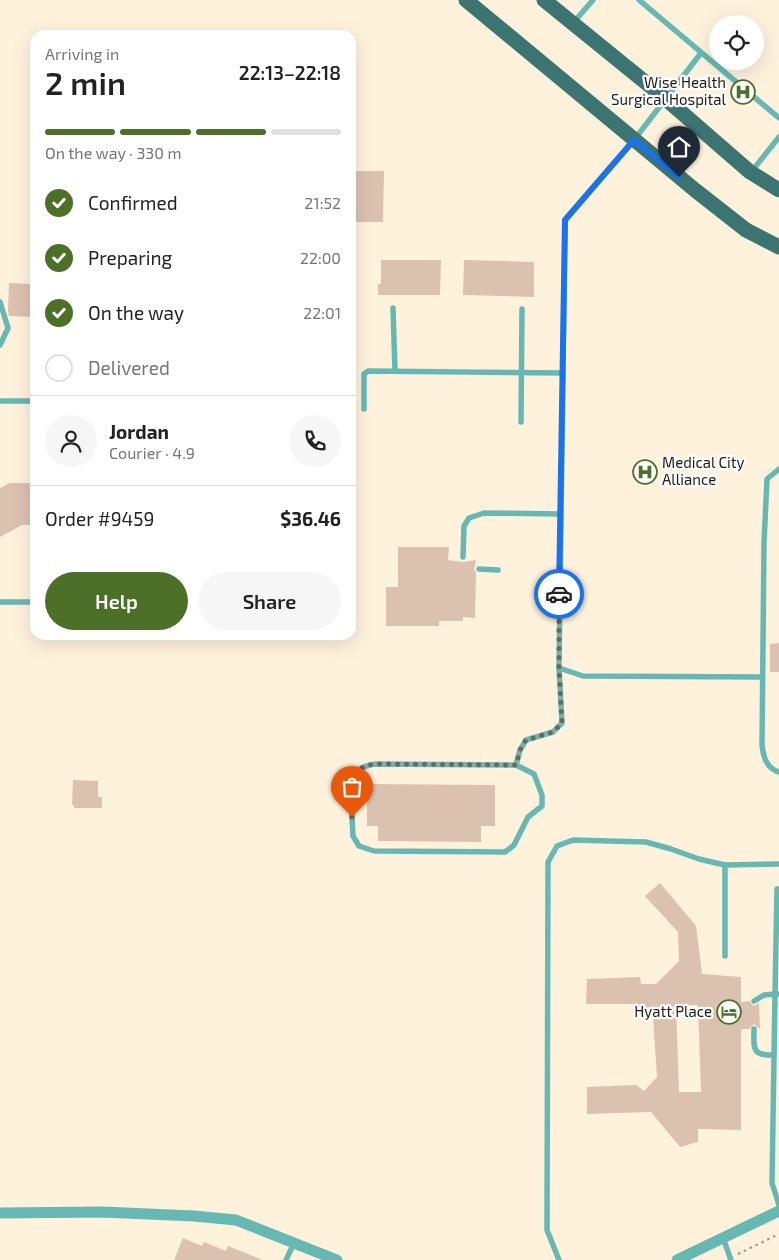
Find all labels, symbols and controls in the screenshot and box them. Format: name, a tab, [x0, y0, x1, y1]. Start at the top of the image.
map controls	[709, 15, 764, 70]
button: locate	[709, 15, 764, 70]
text: Arriving in	[45, 44, 119, 63]
text: 22:13–22:18	[239, 61, 341, 84]
text: 2 min	[45, 63, 126, 101]
place label: Wise Health Surgical Hospital	[611, 73, 727, 108]
hospital icon: Wise Health Surgical Hospital	[730, 79, 756, 105]
pin	[658, 126, 700, 177]
icon: home	[665, 133, 693, 161]
text: On the way · 330 m	[45, 143, 181, 162]
icon: check	[45, 189, 73, 217]
text: Confirmed	[88, 191, 178, 214]
text: 21:52	[304, 193, 341, 212]
icon: check	[45, 244, 73, 272]
text: Preparing	[88, 246, 172, 269]
text: 22:00	[300, 248, 341, 267]
icon: check	[45, 299, 73, 327]
text: On the way	[88, 301, 184, 324]
text: 22:01	[303, 303, 341, 322]
text: Delivered	[88, 356, 170, 379]
button: person	[45, 415, 97, 467]
button: phone	[289, 415, 341, 467]
text: Jordan	[109, 420, 169, 443]
text: Courier · 4.9	[109, 443, 195, 462]
place label: Medical City Alliance	[662, 453, 745, 488]
hospital icon: Medical City Alliance	[632, 459, 658, 485]
text: Order #9459	[45, 507, 154, 530]
text: $36.46	[280, 507, 341, 530]
courier	[534, 569, 584, 619]
button: Help	[45, 572, 188, 630]
button: Share	[198, 572, 341, 630]
icon: car	[545, 580, 573, 608]
pin	[331, 766, 373, 817]
icon: bag	[338, 773, 366, 801]
hotel icon: Hyatt Place	[716, 999, 742, 1025]
place label: Hyatt Place	[634, 1002, 712, 1020]

